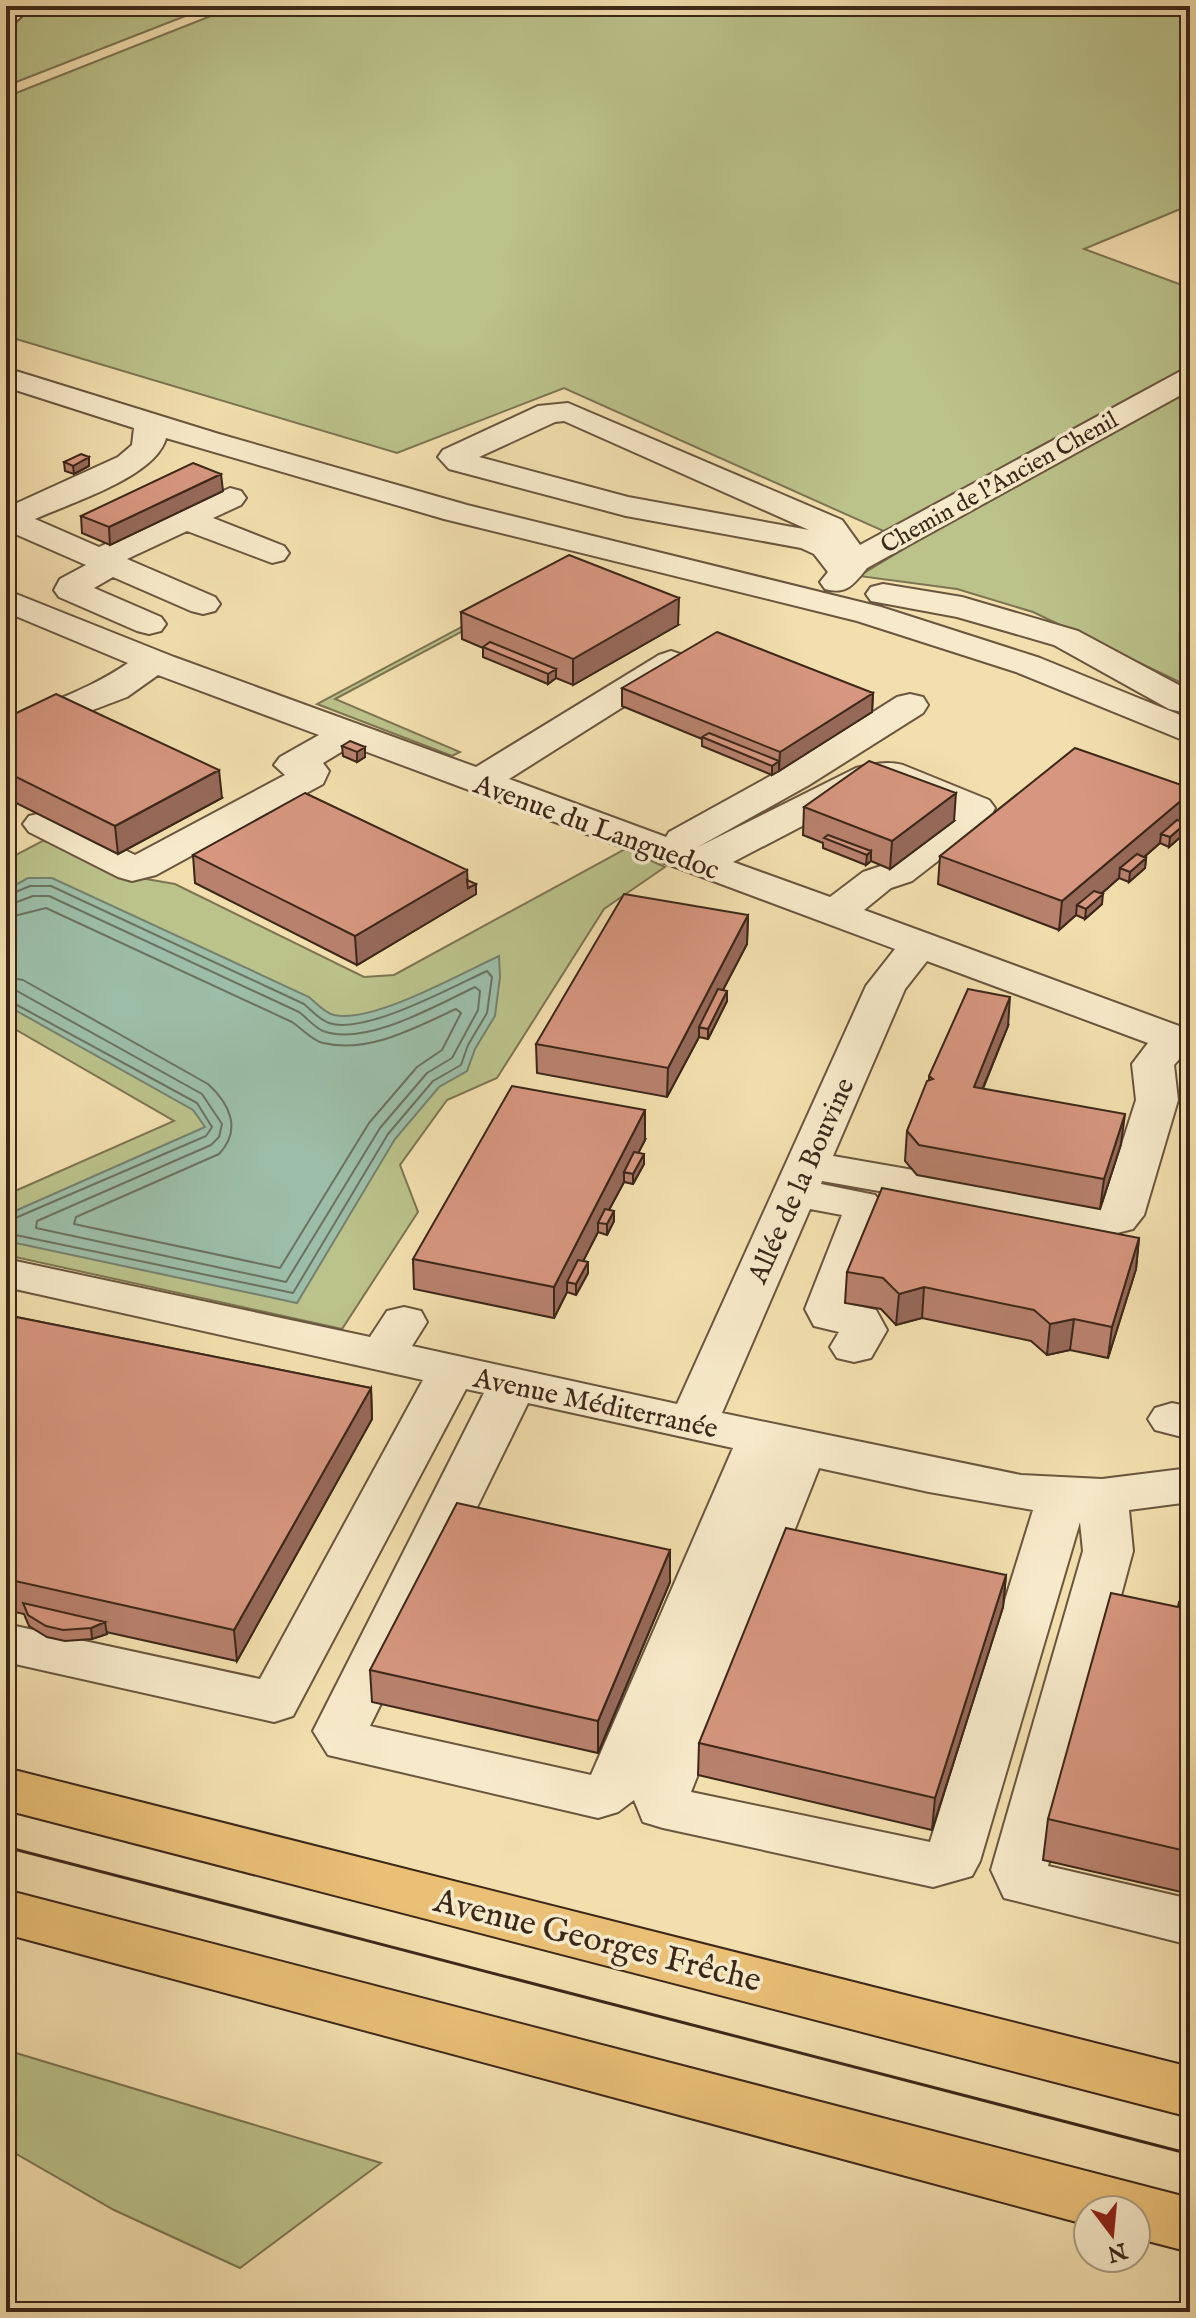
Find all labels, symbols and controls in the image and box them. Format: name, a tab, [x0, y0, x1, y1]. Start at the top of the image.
street label: Chemin de l'Ancien Chenil	[876, 405, 1124, 561]
street label: Avenue du Languedoc	[468, 767, 724, 889]
street label: Allée de la Bouvine	[741, 1073, 863, 1290]
street label: Avenue Méditerranée	[469, 1361, 721, 1447]
street label: Avenue Georges Frêche	[428, 1880, 765, 2003]
north arrow	[1072, 2194, 1152, 2274]
text: N	[1104, 2235, 1131, 2267]

